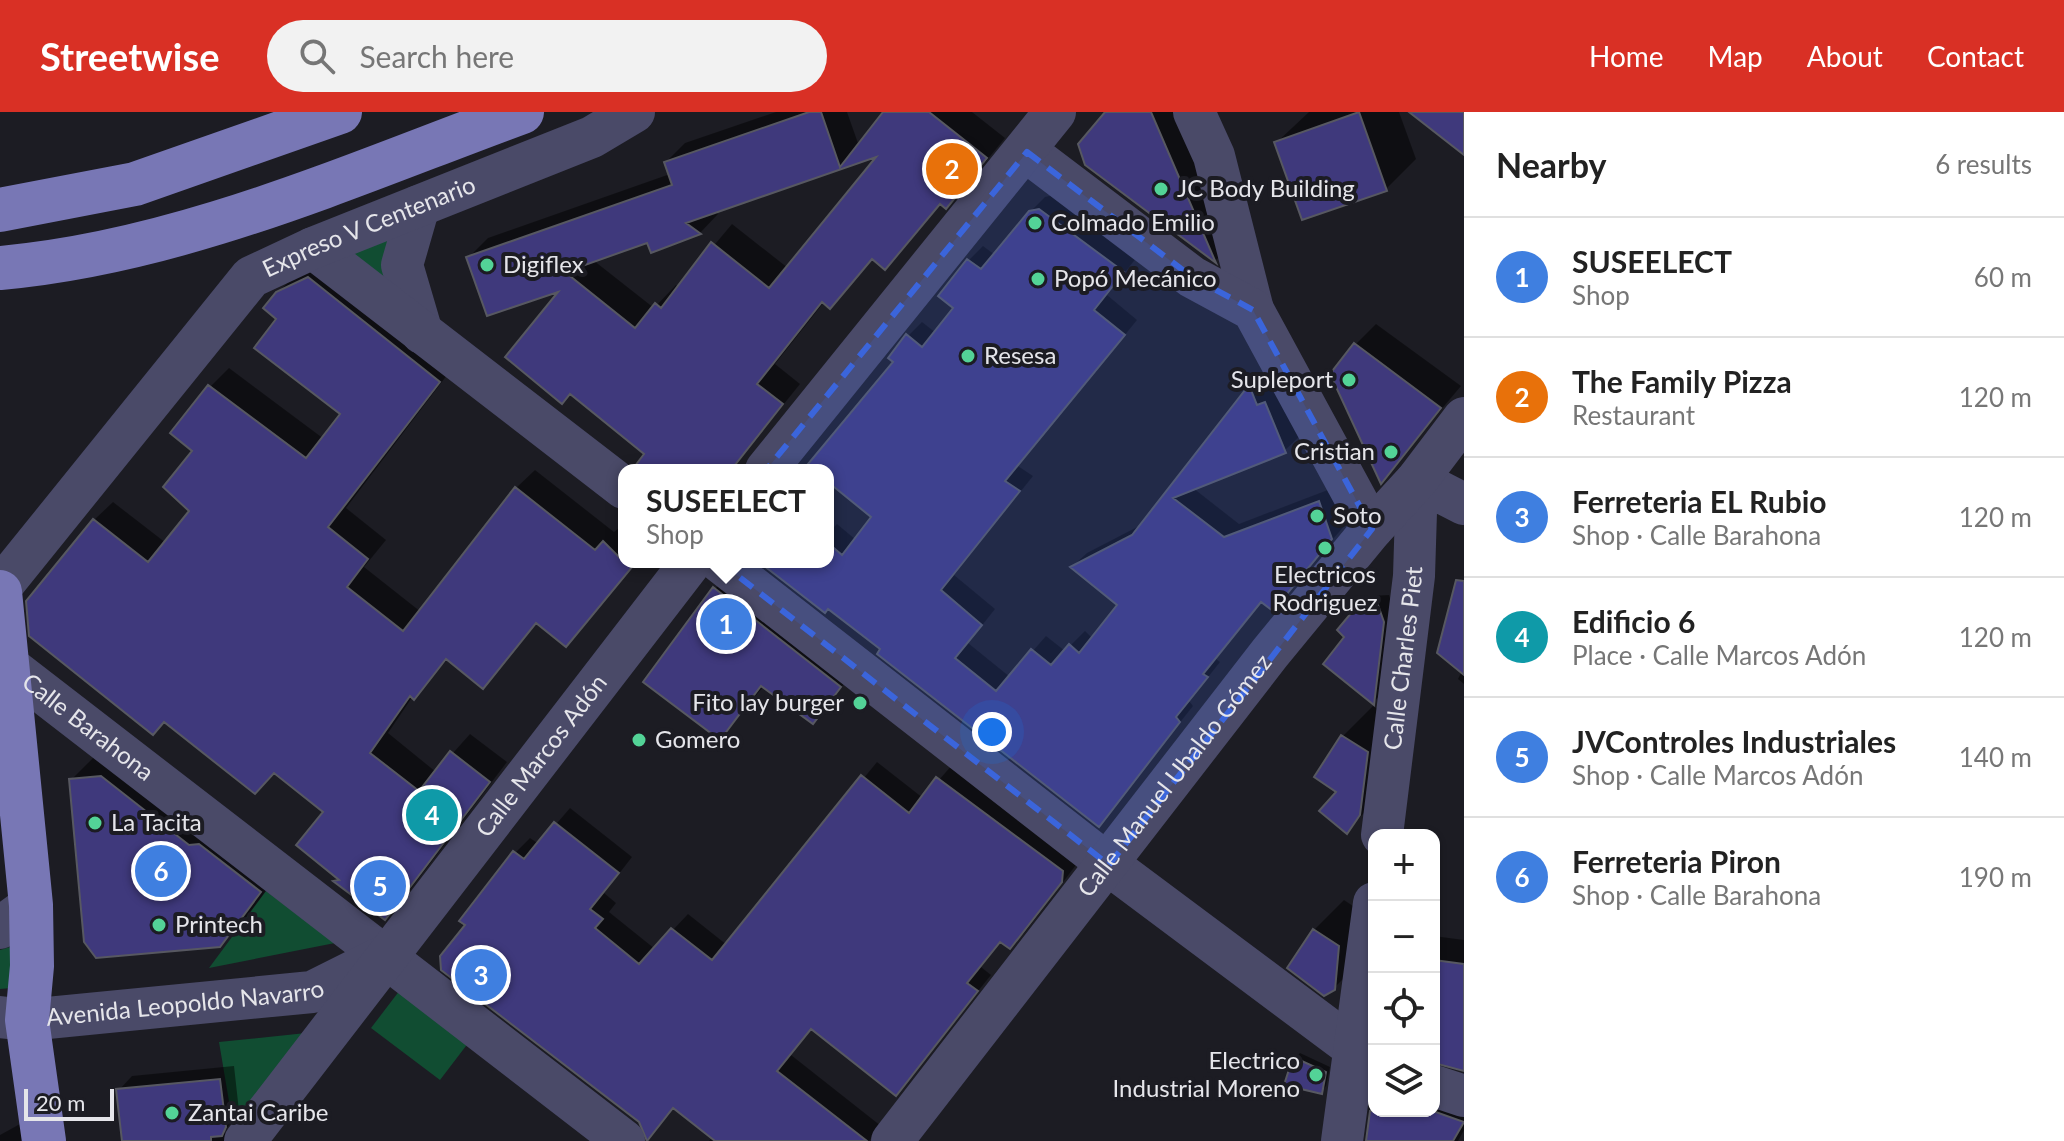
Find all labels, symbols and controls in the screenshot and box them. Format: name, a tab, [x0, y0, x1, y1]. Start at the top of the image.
search box	[267, 20, 827, 92]
text: Streetwise	[40, 33, 219, 79]
icon: search	[295, 34, 339, 78]
text: Search here	[359, 38, 514, 74]
text: Home	[1589, 39, 1664, 73]
text: Map	[1708, 39, 1763, 73]
text: About	[1807, 39, 1883, 73]
text: Contact	[1927, 39, 2024, 73]
pin: 2	[926, 139, 978, 199]
text: Nearby	[1496, 144, 1607, 185]
text: 6 results	[1935, 148, 2032, 180]
street label: Expreso V Centenario	[257, 169, 479, 283]
place label: JC Body Building	[1177, 173, 1355, 202]
marker: JC Body Building	[1152, 180, 1170, 198]
place label: Colmado Emilio	[1051, 207, 1215, 236]
marker: Colmado Emilio	[1026, 214, 1044, 232]
text: SUSEELECT	[1572, 243, 1732, 279]
place label: Digiflex	[503, 249, 584, 278]
marker: Digiflex	[478, 256, 496, 274]
text: 1	[1514, 261, 1530, 293]
text: 60 m	[1974, 261, 2032, 293]
place label: Popó Mecánico	[1054, 263, 1217, 292]
marker: Popó Mecánico	[1029, 270, 1047, 288]
text: Shop	[1572, 279, 1630, 311]
place label: Resesa	[984, 340, 1056, 369]
marker: Resesa	[959, 347, 977, 365]
text: The Family Pizza	[1572, 363, 1792, 399]
place label: Supleport	[1231, 364, 1333, 393]
marker: Supleport	[1340, 371, 1358, 389]
text: 2	[1514, 381, 1530, 413]
text: 120 m	[1959, 381, 2032, 413]
text: Restaurant	[1572, 399, 1695, 431]
place label: Cristian	[1294, 436, 1375, 465]
marker: Cristian	[1382, 443, 1400, 461]
popup	[618, 464, 834, 568]
text: SUSEELECT	[646, 482, 806, 518]
text: Ferreteria EL Rubio	[1572, 483, 1827, 519]
place label: Soto	[1333, 500, 1382, 529]
text: 3	[1514, 501, 1530, 533]
text: 120 m	[1959, 501, 2032, 533]
marker: Soto	[1308, 507, 1326, 525]
text: Shop	[646, 518, 704, 550]
text: Shop · Calle Barahona	[1572, 519, 1821, 551]
marker: Electricos Rodriguez	[1316, 539, 1334, 557]
place label: Electricos Rodriguez	[1272, 559, 1378, 616]
street label: Calle Charles Piet	[1377, 566, 1427, 752]
pin: 1	[700, 594, 752, 654]
text: Edificio 6	[1572, 603, 1695, 639]
text: 4	[1514, 621, 1530, 653]
text: 120 m	[1959, 621, 2032, 653]
text: Place · Calle Marcos Adón	[1572, 639, 1866, 671]
street label: Calle Manuel Ubaldo Gómez	[1071, 648, 1277, 902]
street label: Calle Barahona	[17, 666, 160, 786]
street label: Calle Marcos Adón	[469, 668, 612, 842]
place label: Fito lay burger	[692, 687, 844, 716]
marker: Fito lay burger	[851, 694, 869, 712]
your location	[972, 712, 1012, 752]
text: JVControles Industriales	[1572, 723, 1896, 759]
place label: Gomero	[655, 724, 740, 753]
marker: Gomero	[630, 731, 648, 749]
text: 5	[1514, 741, 1530, 773]
text: 140 m	[1959, 741, 2032, 773]
text: Shop · Calle Marcos Adón	[1572, 759, 1863, 791]
pin: 4	[406, 785, 458, 845]
place label: La Tacita	[111, 807, 202, 836]
marker: La Tacita	[86, 814, 104, 832]
map controls	[1368, 829, 1440, 1117]
button: +	[1368, 829, 1440, 901]
pin: 6	[135, 841, 187, 901]
text: Ferreteria Piron	[1572, 843, 1781, 879]
pin: 5	[354, 856, 406, 916]
text: 6	[1514, 861, 1530, 893]
text: 190 m	[1959, 861, 2032, 893]
text: Shop · Calle Barahona	[1572, 879, 1821, 911]
button: −	[1368, 901, 1440, 973]
place label: Printech	[175, 909, 263, 938]
marker: Printech	[150, 916, 168, 934]
pin: 3	[455, 945, 507, 1005]
street label: Avenida Leopoldo Navarro	[45, 972, 328, 1031]
button: locate	[1368, 973, 1440, 1045]
place label: Electrico Industrial Moreno	[1113, 1045, 1300, 1102]
button: layers	[1368, 1045, 1440, 1117]
marker: Electrico Industrial Moreno	[1307, 1066, 1325, 1084]
scale bar	[24, 1085, 114, 1121]
text: 20 m	[36, 1089, 85, 1116]
place label: Zantai Caribe	[188, 1097, 329, 1126]
marker: Zantai Caribe	[163, 1104, 181, 1122]

